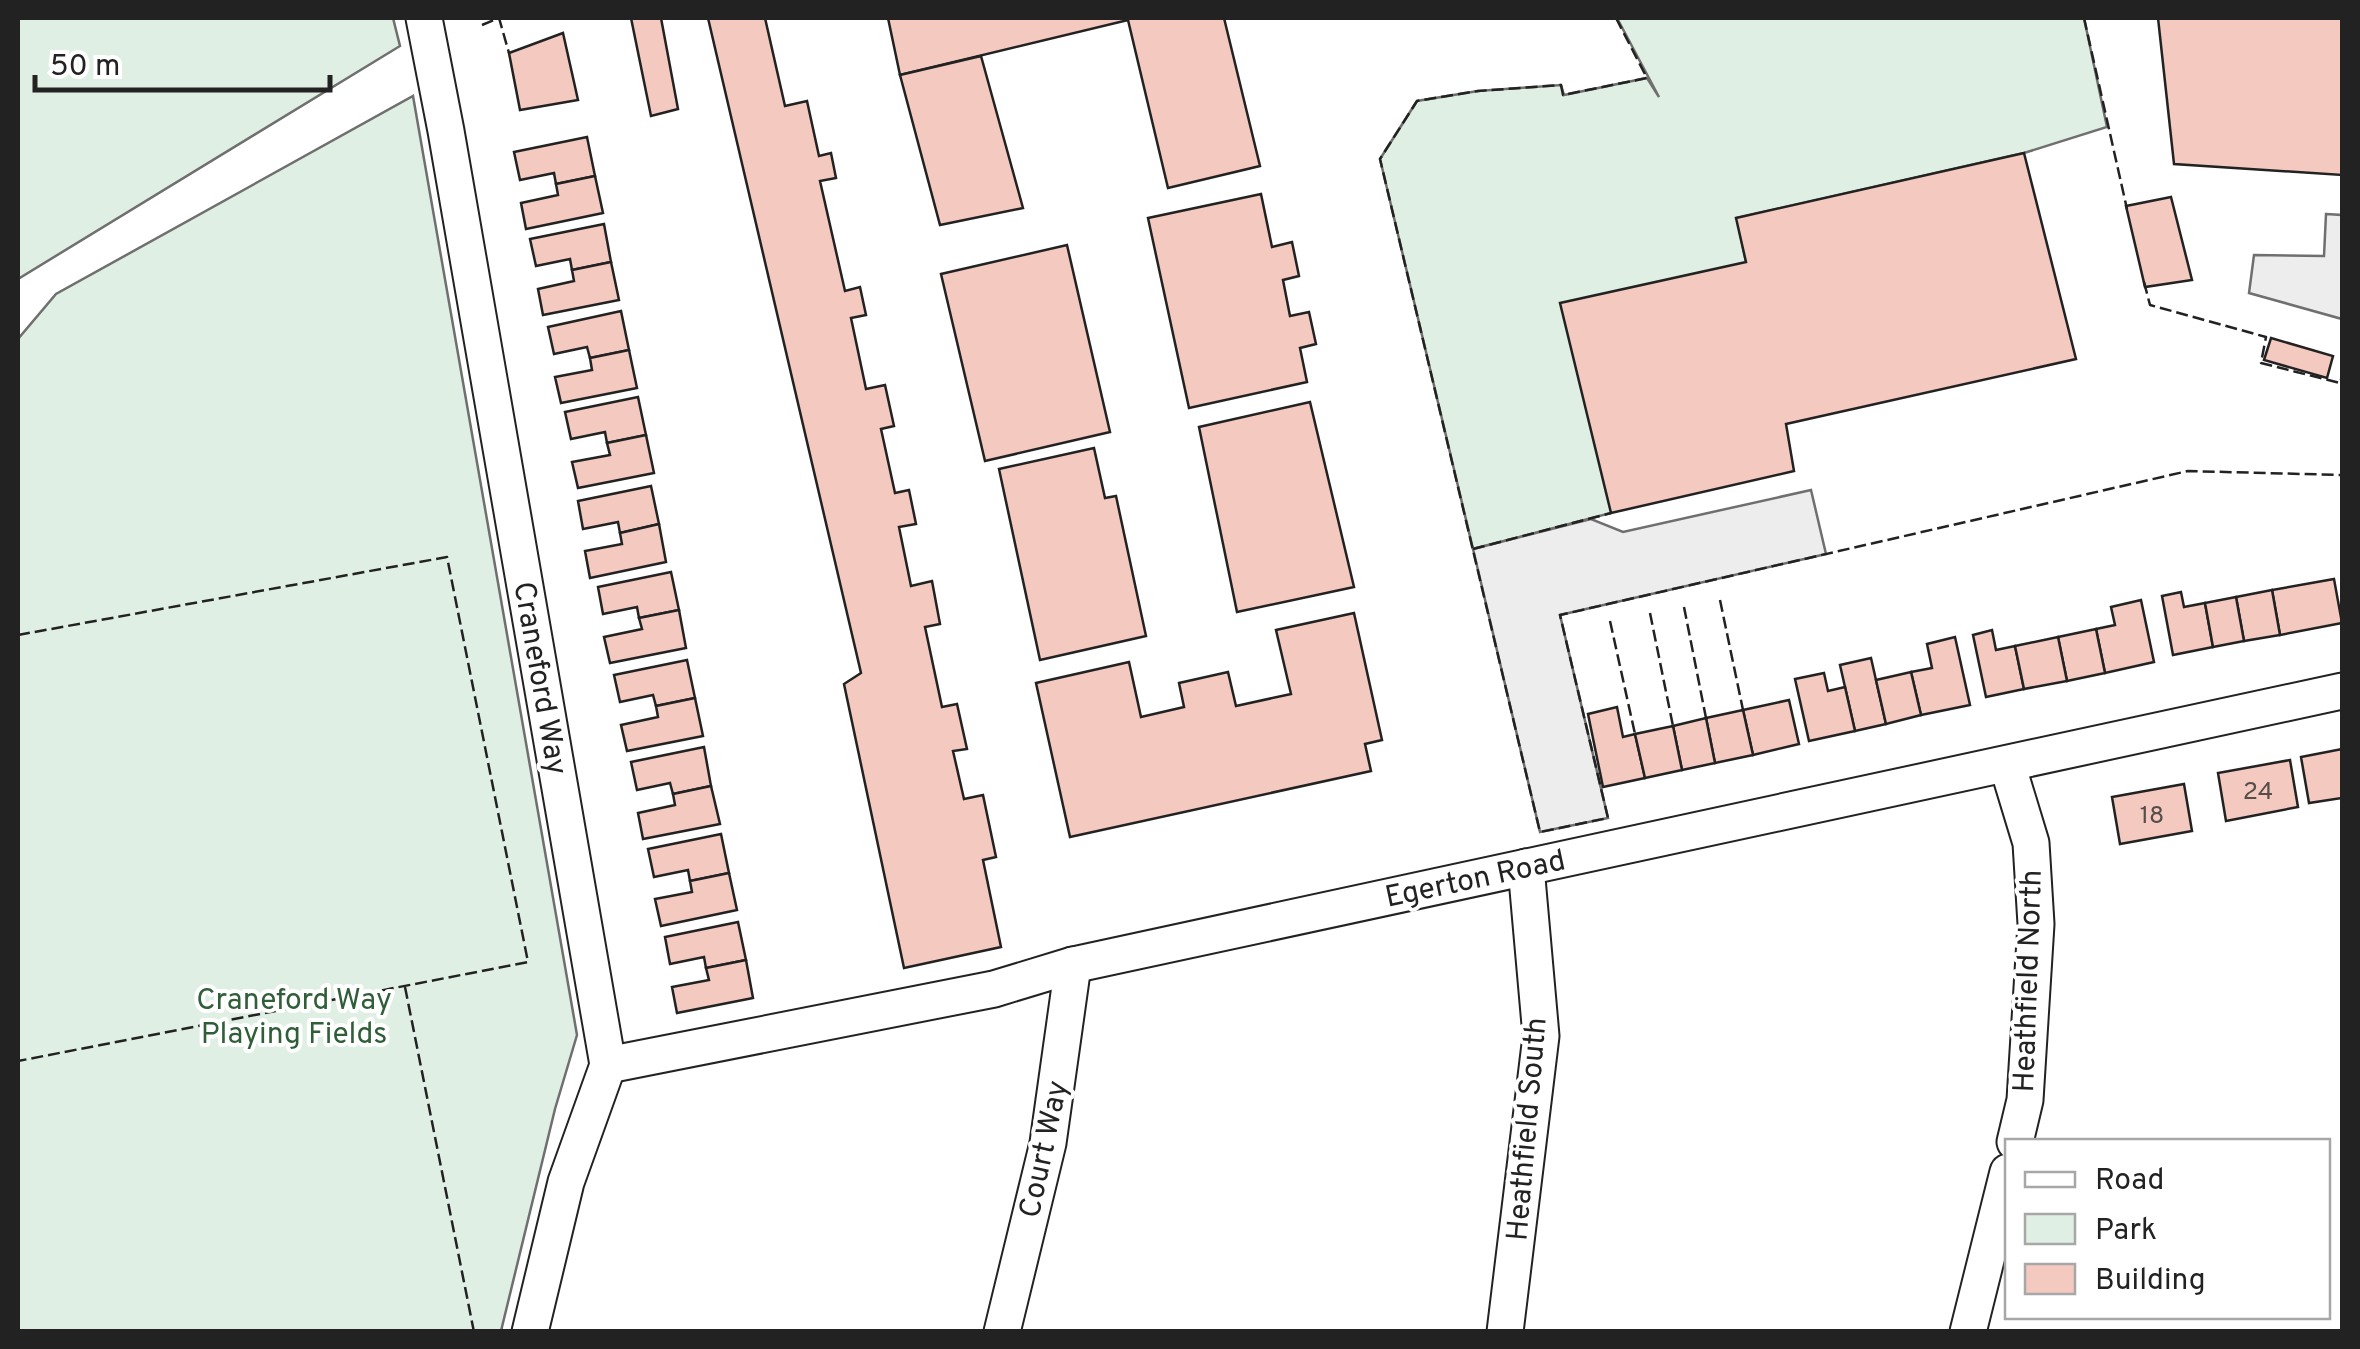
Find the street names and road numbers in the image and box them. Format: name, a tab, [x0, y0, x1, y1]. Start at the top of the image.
street label: Craneford Way	[503, 579, 574, 778]
street label: Egerton Road	[1382, 843, 1569, 918]
street label: Heathfield North	[2007, 869, 2052, 1093]
street label: Heathfield South	[1500, 1016, 1557, 1243]
street label: Court Way	[1013, 1078, 1078, 1222]

